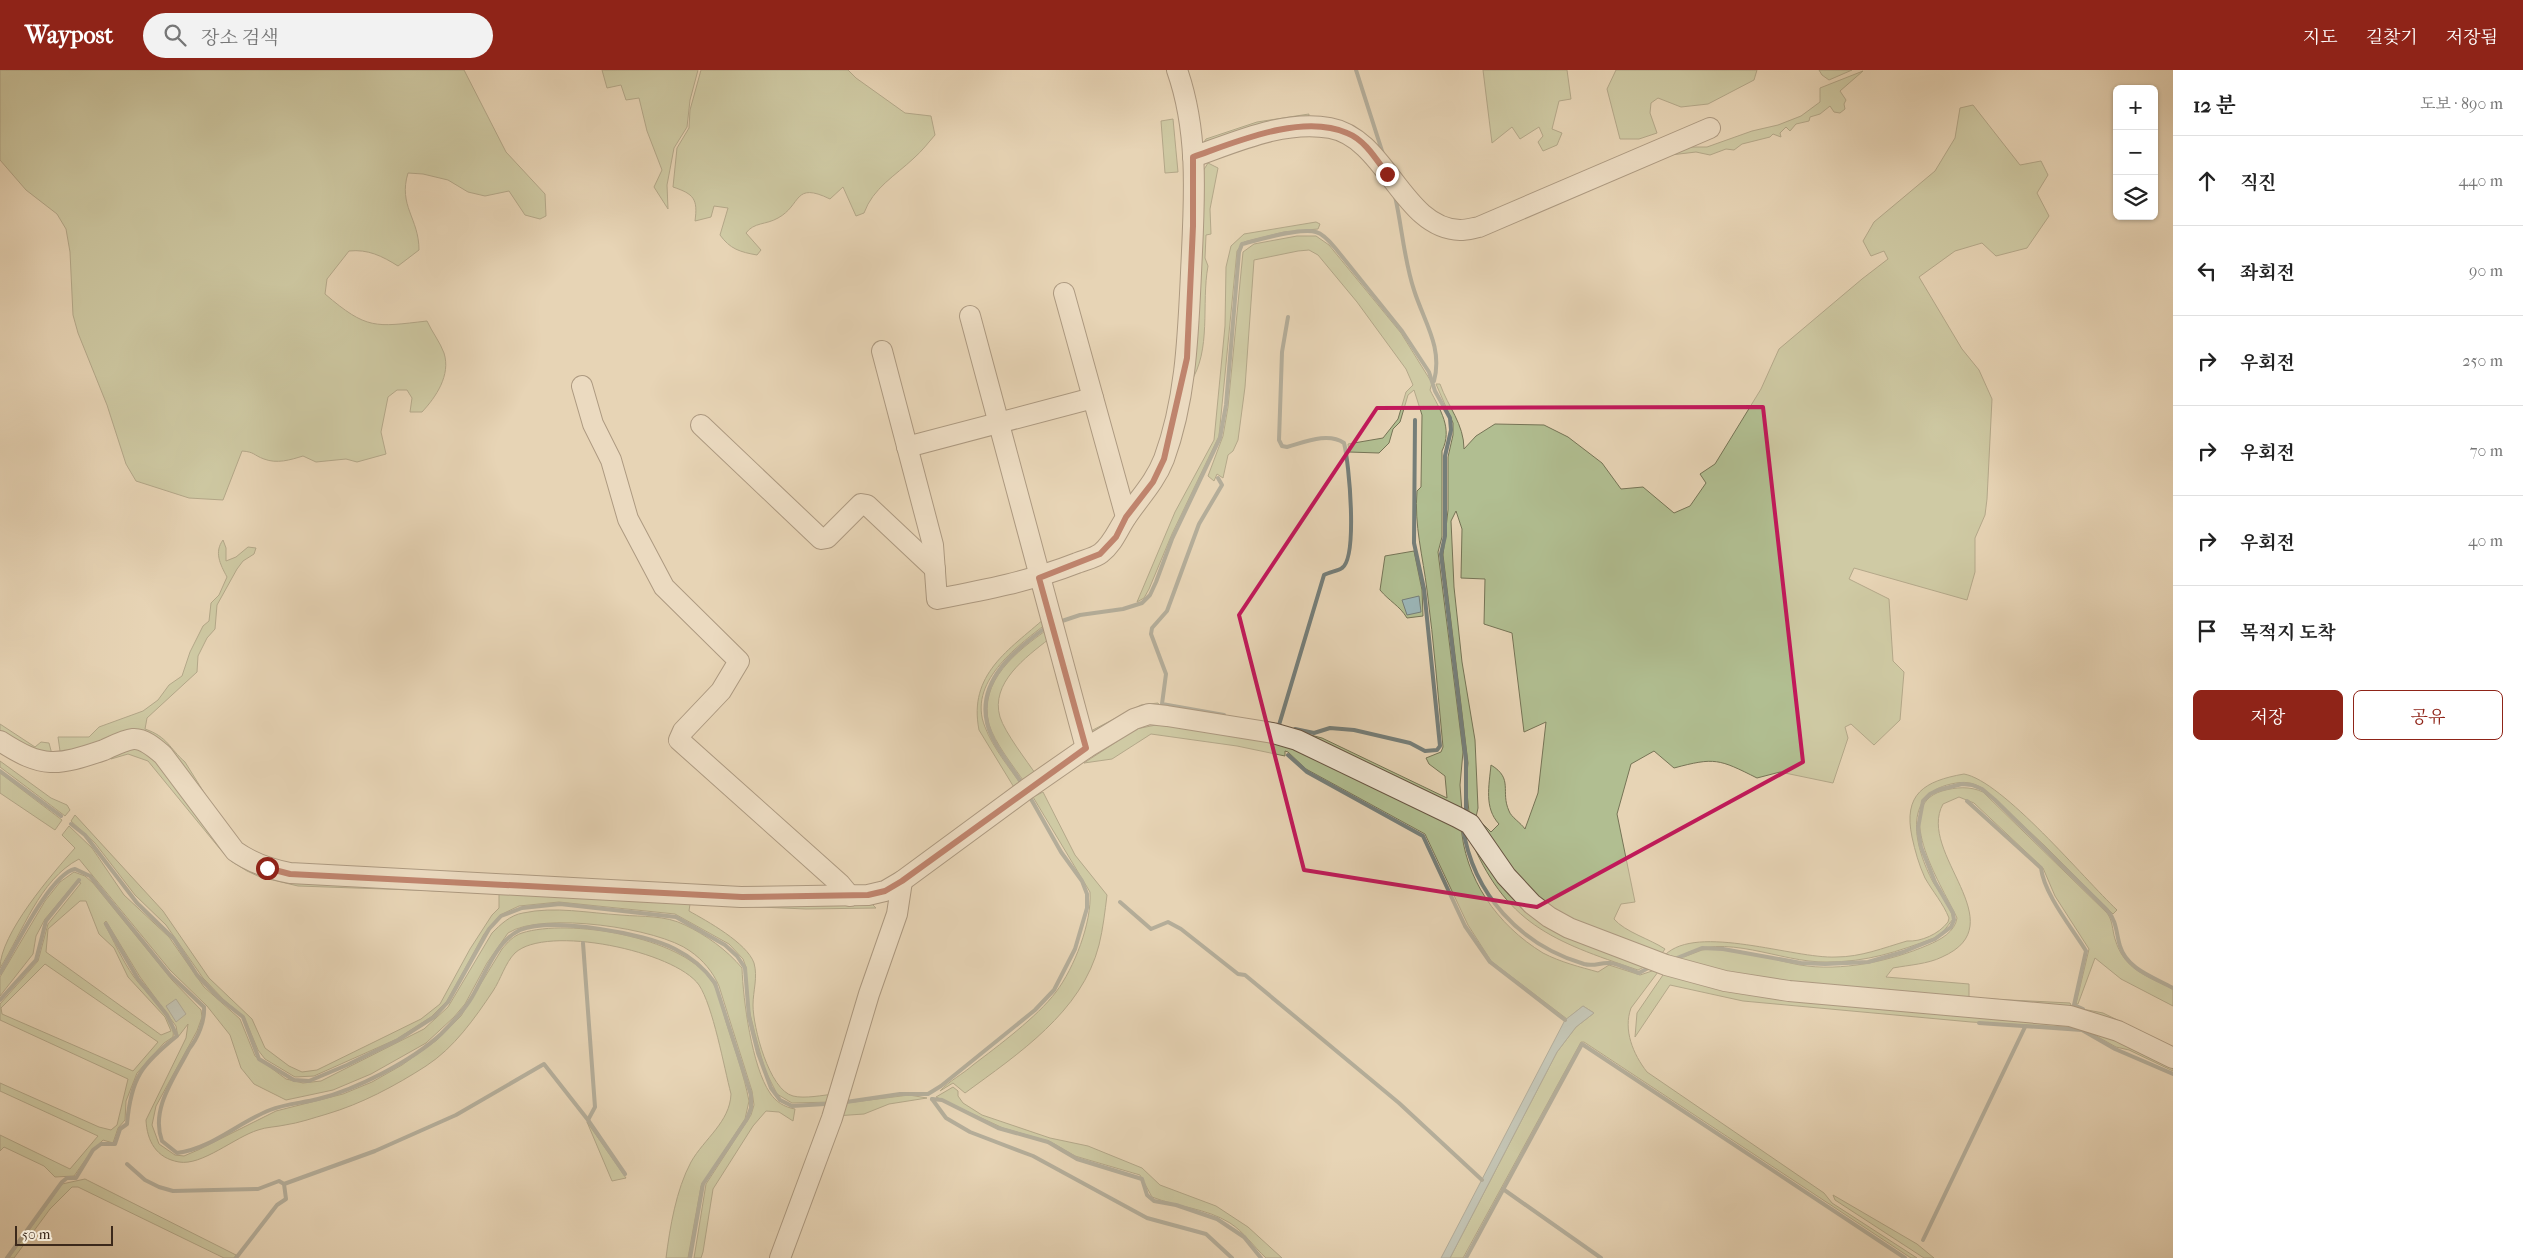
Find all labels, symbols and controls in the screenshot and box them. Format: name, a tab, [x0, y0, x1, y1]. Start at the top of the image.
search box	[143, 13, 493, 58]
text: Waypost	[25, 21, 113, 49]
icon: search	[161, 21, 189, 49]
text: 장소 검색	[201, 27, 279, 49]
text: 지도	[2303, 27, 2338, 48]
text: 길찾기	[2366, 27, 2418, 48]
text: 저장됨	[2446, 27, 2498, 48]
map controls	[2113, 85, 2158, 220]
button: +	[2113, 85, 2158, 130]
text: 12 분	[2193, 93, 2236, 117]
text: 도보 · 890 m	[2420, 94, 2503, 113]
button: −	[2113, 130, 2158, 175]
route end	[1376, 163, 1399, 186]
icon: ahead	[2193, 167, 2221, 195]
text: 440 m	[2458, 171, 2503, 190]
text: 직진	[2240, 172, 2277, 194]
button: layers	[2113, 175, 2158, 220]
icon: left	[2193, 257, 2221, 285]
text: 90 m	[2469, 261, 2503, 280]
text: 좌회전	[2240, 262, 2295, 284]
icon: right	[2193, 347, 2221, 375]
text: 250 m	[2462, 351, 2503, 370]
text: 우회전	[2240, 352, 2295, 374]
icon: right	[2193, 437, 2221, 465]
text: 70 m	[2470, 441, 2503, 460]
text: 우회전	[2240, 442, 2295, 464]
icon: right	[2193, 527, 2221, 555]
text: 40 m	[2468, 531, 2503, 550]
text: 우회전	[2240, 532, 2295, 554]
icon: arrive	[2193, 617, 2221, 645]
text: 목적지 도착	[2240, 622, 2336, 644]
button: 저장	[2193, 690, 2343, 740]
button: 공유	[2353, 690, 2503, 740]
route start	[256, 857, 279, 880]
scale bar	[15, 1223, 112, 1246]
text: 50 m	[22, 1226, 50, 1243]

